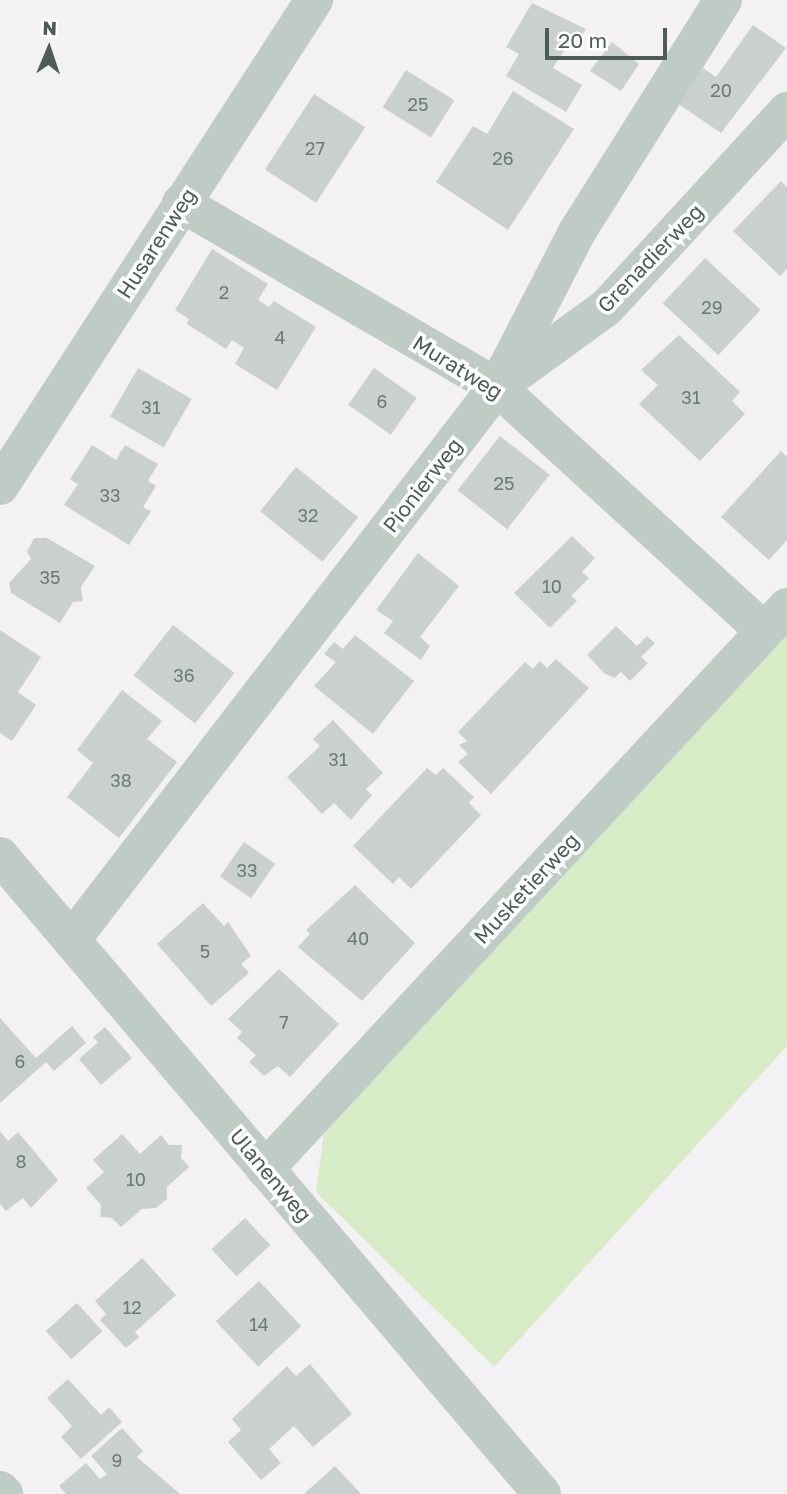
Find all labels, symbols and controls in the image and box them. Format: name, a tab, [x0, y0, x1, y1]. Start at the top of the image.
north arrow	[14, 14, 84, 84]
scale bar	[549, 14, 672, 58]
text: N	[42, 16, 57, 39]
text: 20 m	[558, 27, 607, 53]
house number: 20	[710, 79, 732, 101]
house number: 25	[408, 93, 428, 115]
house number: 27	[305, 137, 325, 159]
house number: 26	[492, 147, 514, 169]
street label: Husarenweg	[111, 183, 201, 303]
street label: Grenadierweg	[592, 199, 708, 317]
house number: 2	[219, 281, 229, 303]
house number: 29	[701, 296, 723, 318]
house number: 4	[275, 326, 285, 348]
street label: Muratweg	[409, 330, 507, 404]
house number: 31	[681, 386, 701, 408]
house number: 6	[377, 390, 387, 412]
house number: 31	[141, 396, 161, 418]
street label: Pionierweg	[377, 433, 467, 537]
house number: 25	[494, 472, 514, 494]
house number: 33	[99, 484, 121, 506]
house number: 32	[298, 504, 318, 526]
house number: 35	[40, 566, 60, 588]
house number: 10	[542, 575, 562, 597]
house number: 36	[173, 664, 195, 686]
house number: 31	[328, 748, 348, 770]
house number: 38	[110, 769, 132, 791]
street label: Musketierweg	[468, 827, 584, 949]
house number: 33	[236, 859, 258, 881]
house number: 40	[347, 927, 369, 949]
house number: 5	[200, 940, 210, 962]
house number: 7	[279, 1011, 289, 1033]
house number: 6	[15, 1050, 25, 1072]
street label: Ulanenweg	[225, 1123, 317, 1227]
house number: 8	[16, 1150, 26, 1172]
house number: 10	[126, 1168, 146, 1190]
house number: 12	[122, 1296, 142, 1318]
house number: 14	[249, 1313, 269, 1335]
house number: 9	[112, 1449, 122, 1471]

